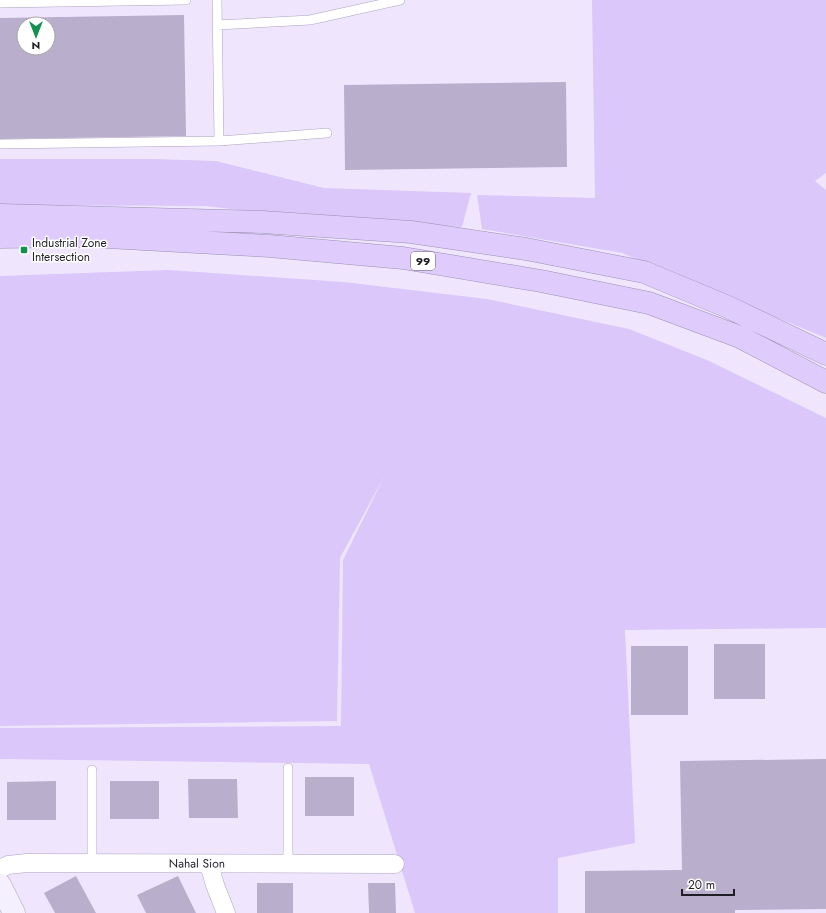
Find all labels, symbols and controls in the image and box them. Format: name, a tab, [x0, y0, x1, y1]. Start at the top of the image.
north arrow	[16, 16, 56, 56]
text: N	[32, 38, 40, 54]
place label: Industrial Zone Intersection	[32, 234, 107, 266]
marker: Industrial Zone Intersection	[19, 245, 29, 255]
road number: 99	[411, 252, 435, 270]
street label: Nahal Sion	[169, 854, 225, 873]
scale bar	[682, 871, 734, 897]
text: 20 m	[688, 876, 715, 894]

